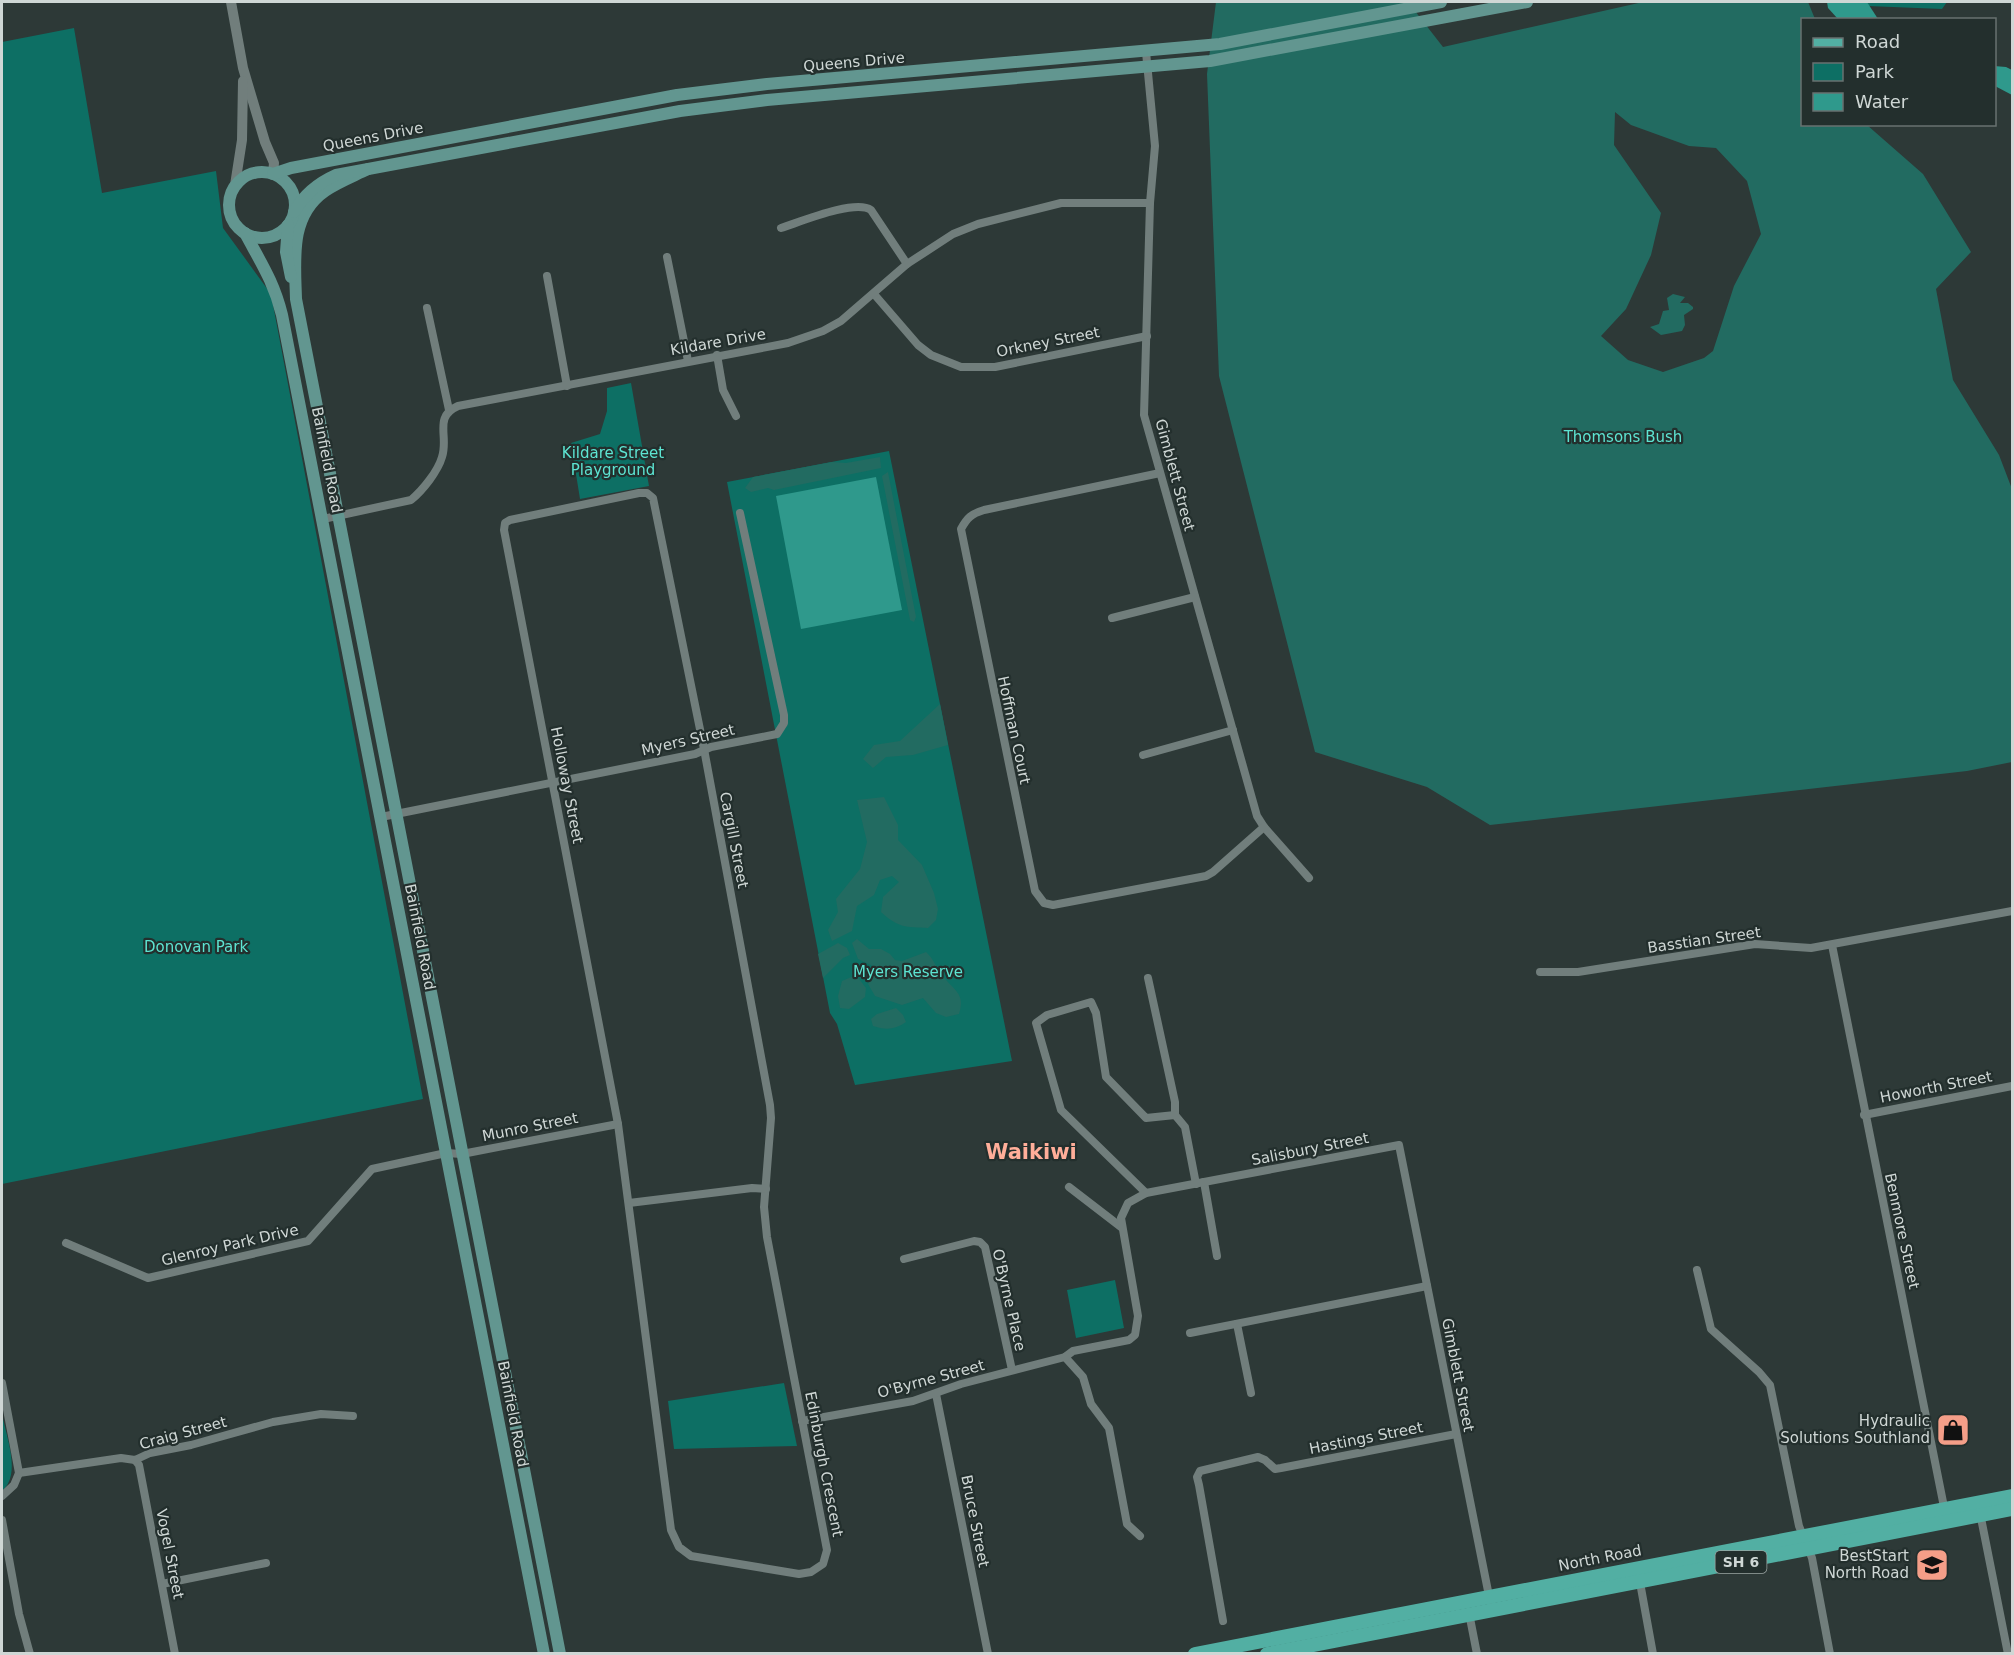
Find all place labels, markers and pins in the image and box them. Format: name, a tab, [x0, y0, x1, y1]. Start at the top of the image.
place label: Hydraulic Solutions Southland	[1780, 1412, 1930, 1447]
shop icon: Hydraulic Solutions Southland	[1935, 1412, 1971, 1448]
place label: BestStart North Road	[1825, 1547, 1909, 1582]
school or university icon: BestStart North Road	[1914, 1547, 1950, 1583]

